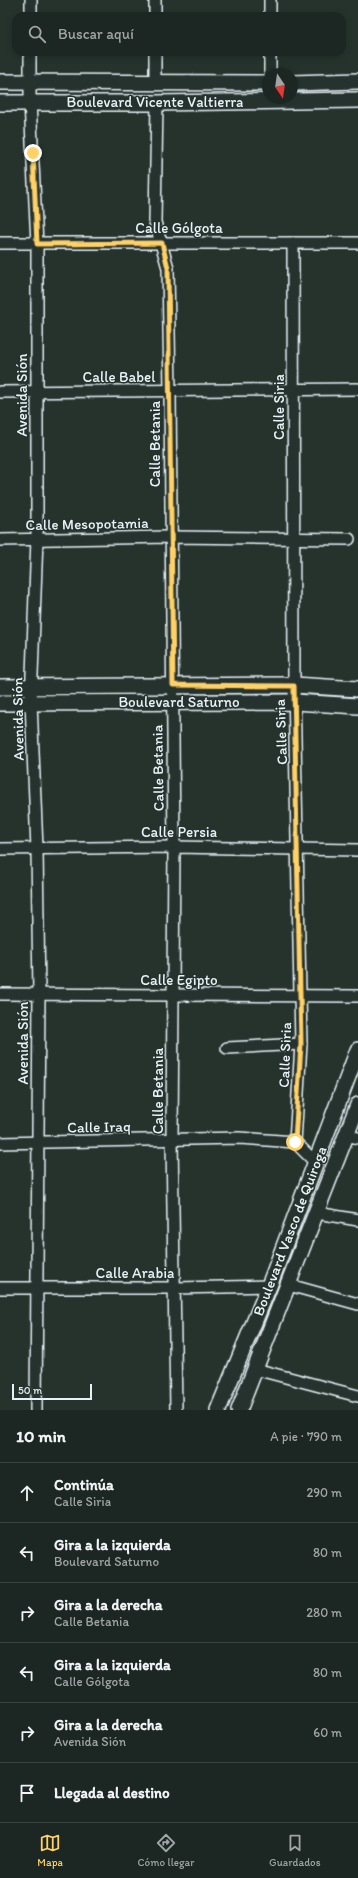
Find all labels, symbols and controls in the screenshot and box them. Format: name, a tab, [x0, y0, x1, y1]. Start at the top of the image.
search box	[12, 12, 346, 56]
icon: search	[26, 23, 48, 45]
text: Buscar aquí	[58, 25, 134, 43]
north arrow	[262, 68, 298, 104]
street label: Boulevard Vicente Valtierra	[67, 93, 244, 111]
route end	[24, 144, 42, 162]
street label: Calle Gólgota	[135, 219, 223, 237]
street label: Avenida Sión	[13, 353, 31, 437]
street label: Calle Babel	[83, 368, 156, 386]
street label: Calle Siria	[270, 373, 288, 440]
street label: Calle Betania	[146, 400, 164, 487]
street label: Calle Mesopotamia	[25, 514, 149, 534]
street label: Avenida Sión	[8, 677, 28, 761]
street label: Boulevard Saturno	[118, 693, 240, 711]
street label: Calle Siria	[271, 698, 291, 765]
street label: Calle Betania	[148, 724, 168, 812]
street label: Calle Persia	[141, 823, 218, 841]
street label: Calle Egipto	[140, 971, 218, 989]
street label: Avenida Sión	[14, 1001, 32, 1085]
street label: Calle Siria	[275, 1021, 295, 1088]
street label: Calle Betania	[149, 1047, 167, 1134]
street label: Calle Iraq	[67, 1117, 131, 1137]
route start	[286, 1133, 304, 1151]
street label: Boulevard Vasco de Quiroga	[249, 1143, 331, 1318]
street label: Calle Arabia	[96, 1264, 175, 1282]
scale bar	[12, 1382, 92, 1401]
text: 50 m	[18, 1384, 42, 1397]
text: 10 min	[16, 1426, 66, 1446]
text: A pie · 790 m	[270, 1429, 342, 1444]
text: Continúa	[54, 1476, 114, 1494]
icon: ahead	[16, 1482, 38, 1504]
text: 290 m	[306, 1485, 342, 1500]
text: Calle Siria	[54, 1494, 111, 1509]
text: Gira a la izquierda	[54, 1536, 171, 1554]
icon: left	[16, 1542, 38, 1564]
text: 80 m	[313, 1545, 342, 1560]
text: Boulevard Saturno	[54, 1554, 159, 1569]
text: Gira a la derecha	[54, 1596, 163, 1614]
icon: right	[16, 1602, 38, 1624]
text: 280 m	[306, 1605, 342, 1620]
text: Calle Betania	[54, 1614, 129, 1629]
text: Gira a la izquierda	[54, 1656, 171, 1674]
icon: left	[16, 1662, 38, 1684]
text: 80 m	[313, 1665, 342, 1680]
text: Calle Gólgota	[54, 1674, 130, 1689]
text: Gira a la derecha	[54, 1716, 163, 1734]
icon: right	[16, 1722, 38, 1744]
text: 60 m	[313, 1725, 342, 1740]
text: Avenida Sión	[54, 1734, 126, 1749]
icon: arrive	[16, 1782, 38, 1804]
text: Llegada al destino	[54, 1784, 170, 1802]
tab: Mapa	[37, 1832, 63, 1869]
tab: Cómo llegar	[138, 1832, 194, 1869]
tab: Guardados	[269, 1832, 321, 1869]

